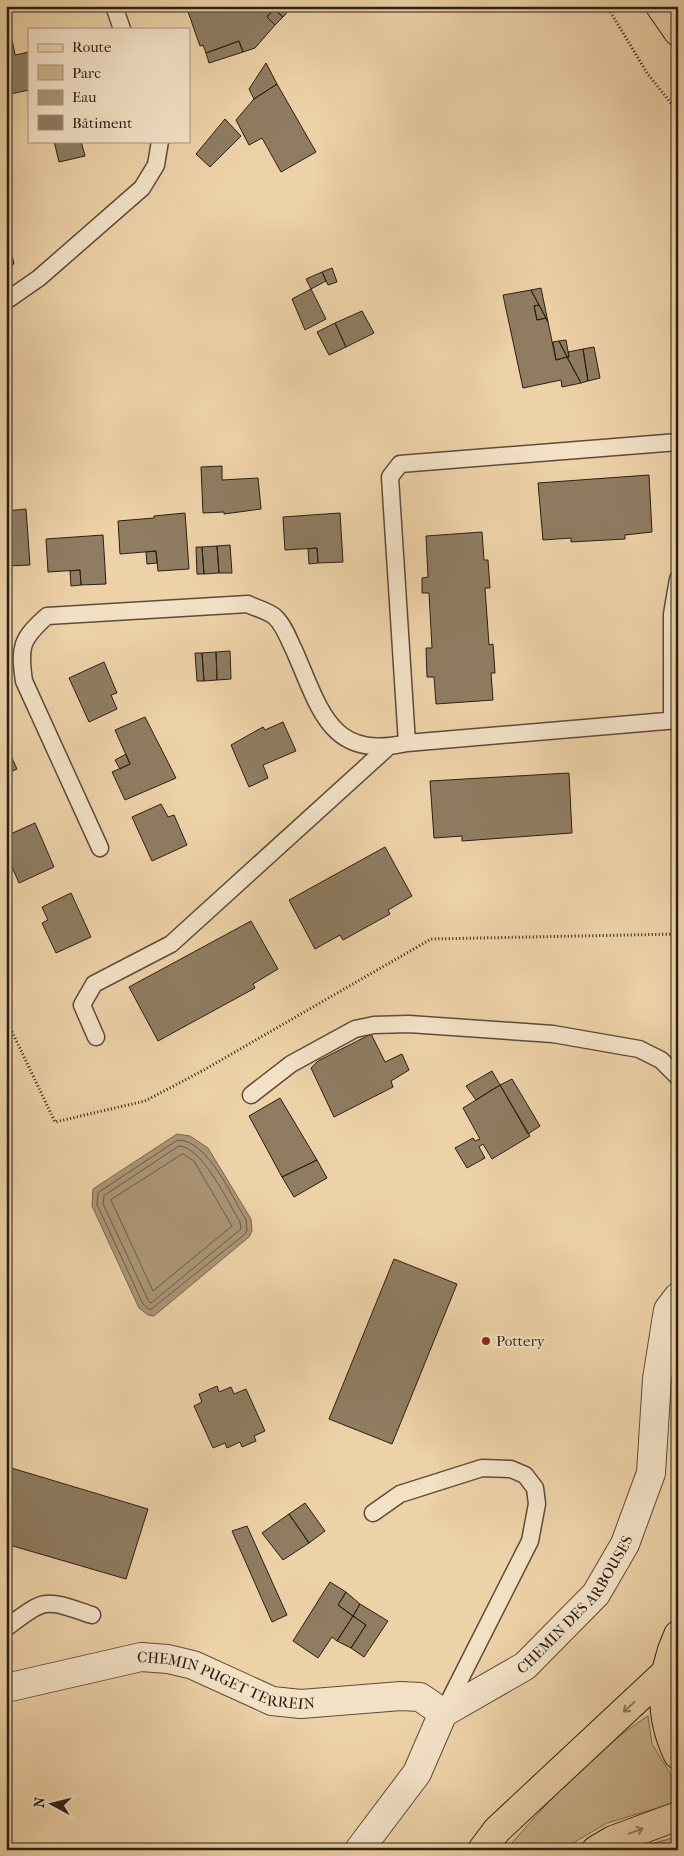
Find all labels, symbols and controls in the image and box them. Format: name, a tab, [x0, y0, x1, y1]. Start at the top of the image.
legend	[28, 28, 190, 142]
text: Route	[72, 38, 112, 56]
text: Parc	[72, 64, 101, 82]
text: Eau	[72, 88, 97, 106]
text: Bâtiment	[72, 114, 133, 132]
place label: Pottery	[496, 1332, 546, 1350]
marker: Pottery	[480, 1335, 492, 1347]
street label: CHEMIN DES ARBOUSES	[514, 1533, 636, 1678]
street label: CHEMIN PUGET TERREIN	[137, 1648, 316, 1713]
one-way arrow	[622, 1702, 635, 1713]
north arrow	[28, 1778, 78, 1828]
text: N	[31, 1796, 49, 1809]
one-way arrow	[628, 1826, 643, 1835]

